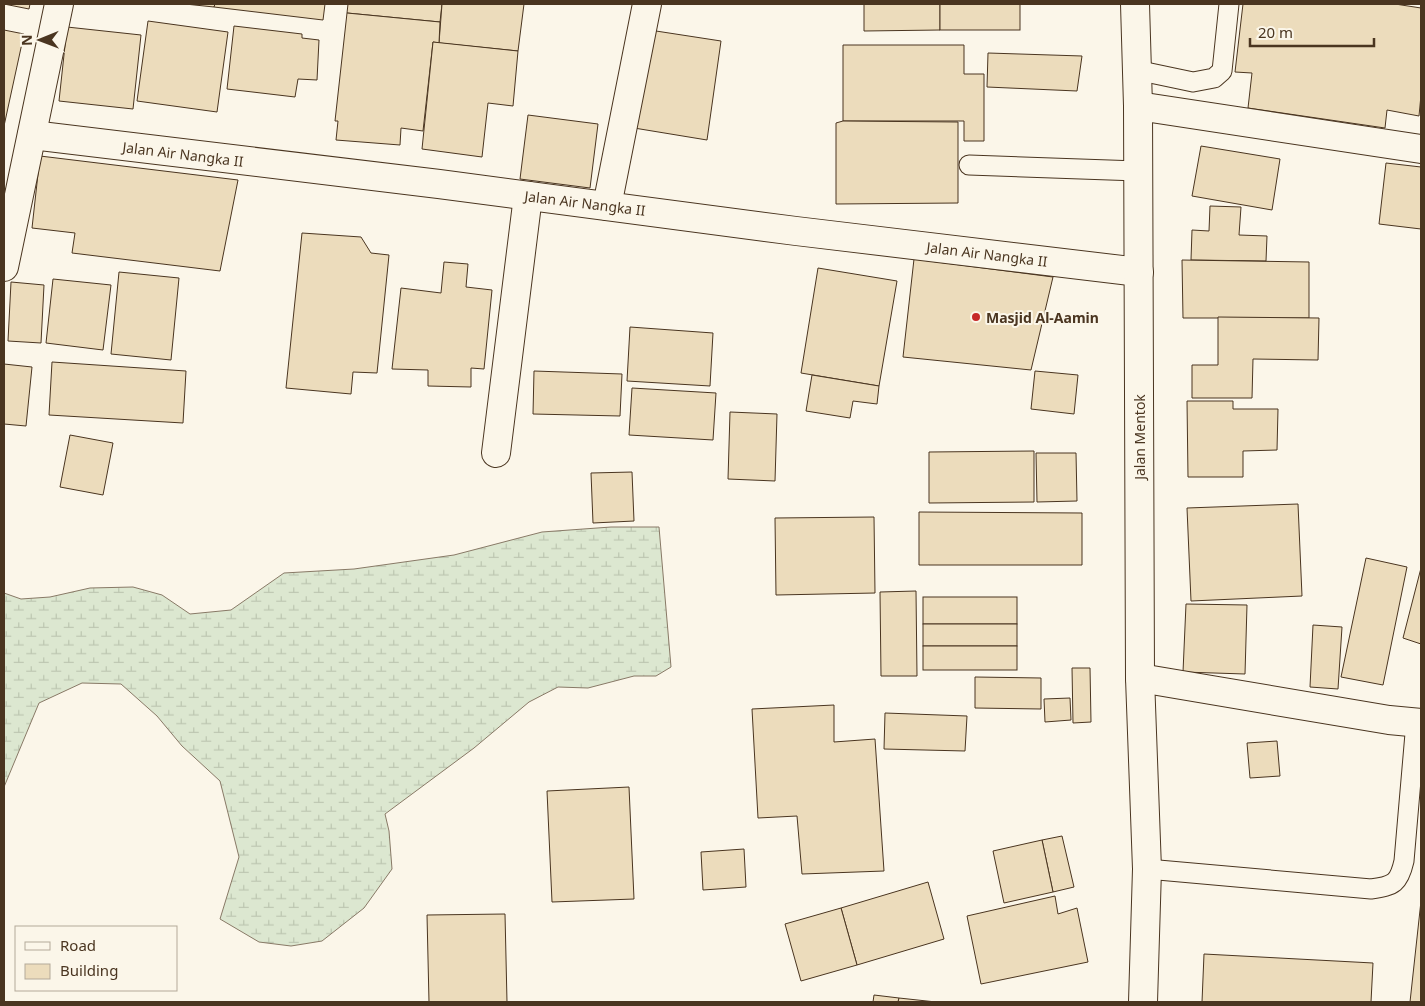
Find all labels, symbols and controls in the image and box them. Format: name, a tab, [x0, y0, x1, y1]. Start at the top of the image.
north arrow	[15, 15, 65, 65]
scale bar	[1250, 15, 1374, 47]
text: 20 m	[1258, 22, 1293, 42]
text: N	[17, 34, 36, 46]
street label: Jalan Air Nangka II	[119, 137, 245, 171]
street label: Jalan Air Nangka II	[521, 186, 647, 220]
street label: Jalan Air Nangka II	[923, 237, 1049, 271]
place label: Masjid Al-Aamin	[986, 308, 1099, 327]
marker: Masjid Al-Aamin	[970, 311, 982, 323]
street label: Jalan Mentok	[1130, 394, 1149, 482]
legend	[15, 926, 178, 991]
text: Road	[60, 935, 96, 955]
text: Building	[60, 960, 118, 980]

